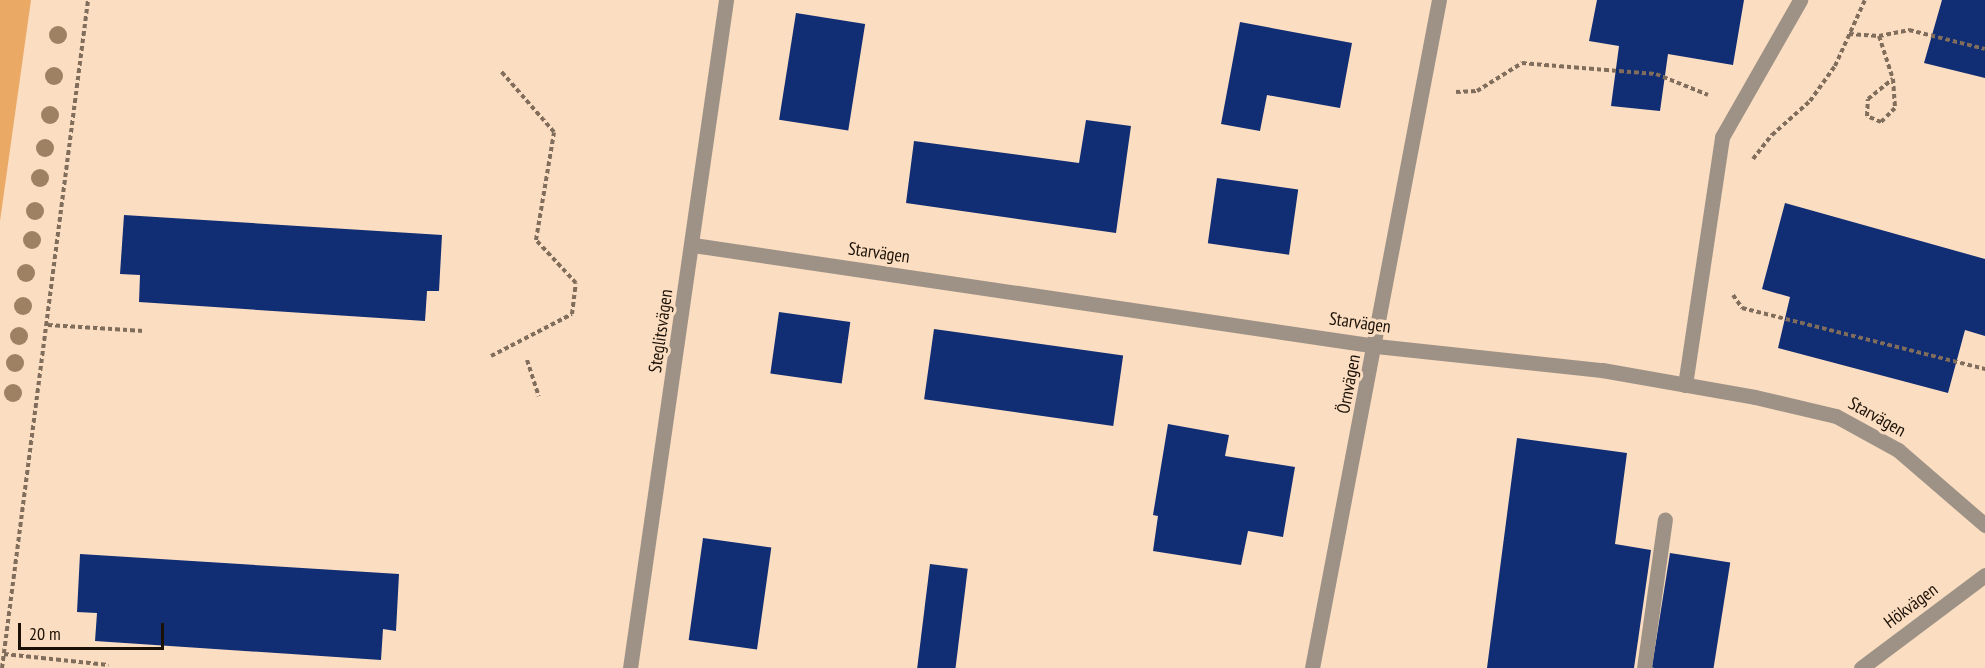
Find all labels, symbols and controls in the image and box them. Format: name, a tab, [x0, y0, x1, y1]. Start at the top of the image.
street label: Starvägen	[847, 238, 911, 268]
street label: Steglitsvägen	[644, 288, 678, 374]
street label: Starvägen	[1328, 308, 1392, 338]
street label: Örnvägen	[1333, 352, 1365, 416]
street label: Starvägen	[1845, 393, 1909, 441]
street label: Hökvägen	[1880, 579, 1942, 633]
scale bar	[21, 611, 166, 649]
text: 20 m	[29, 622, 61, 645]

